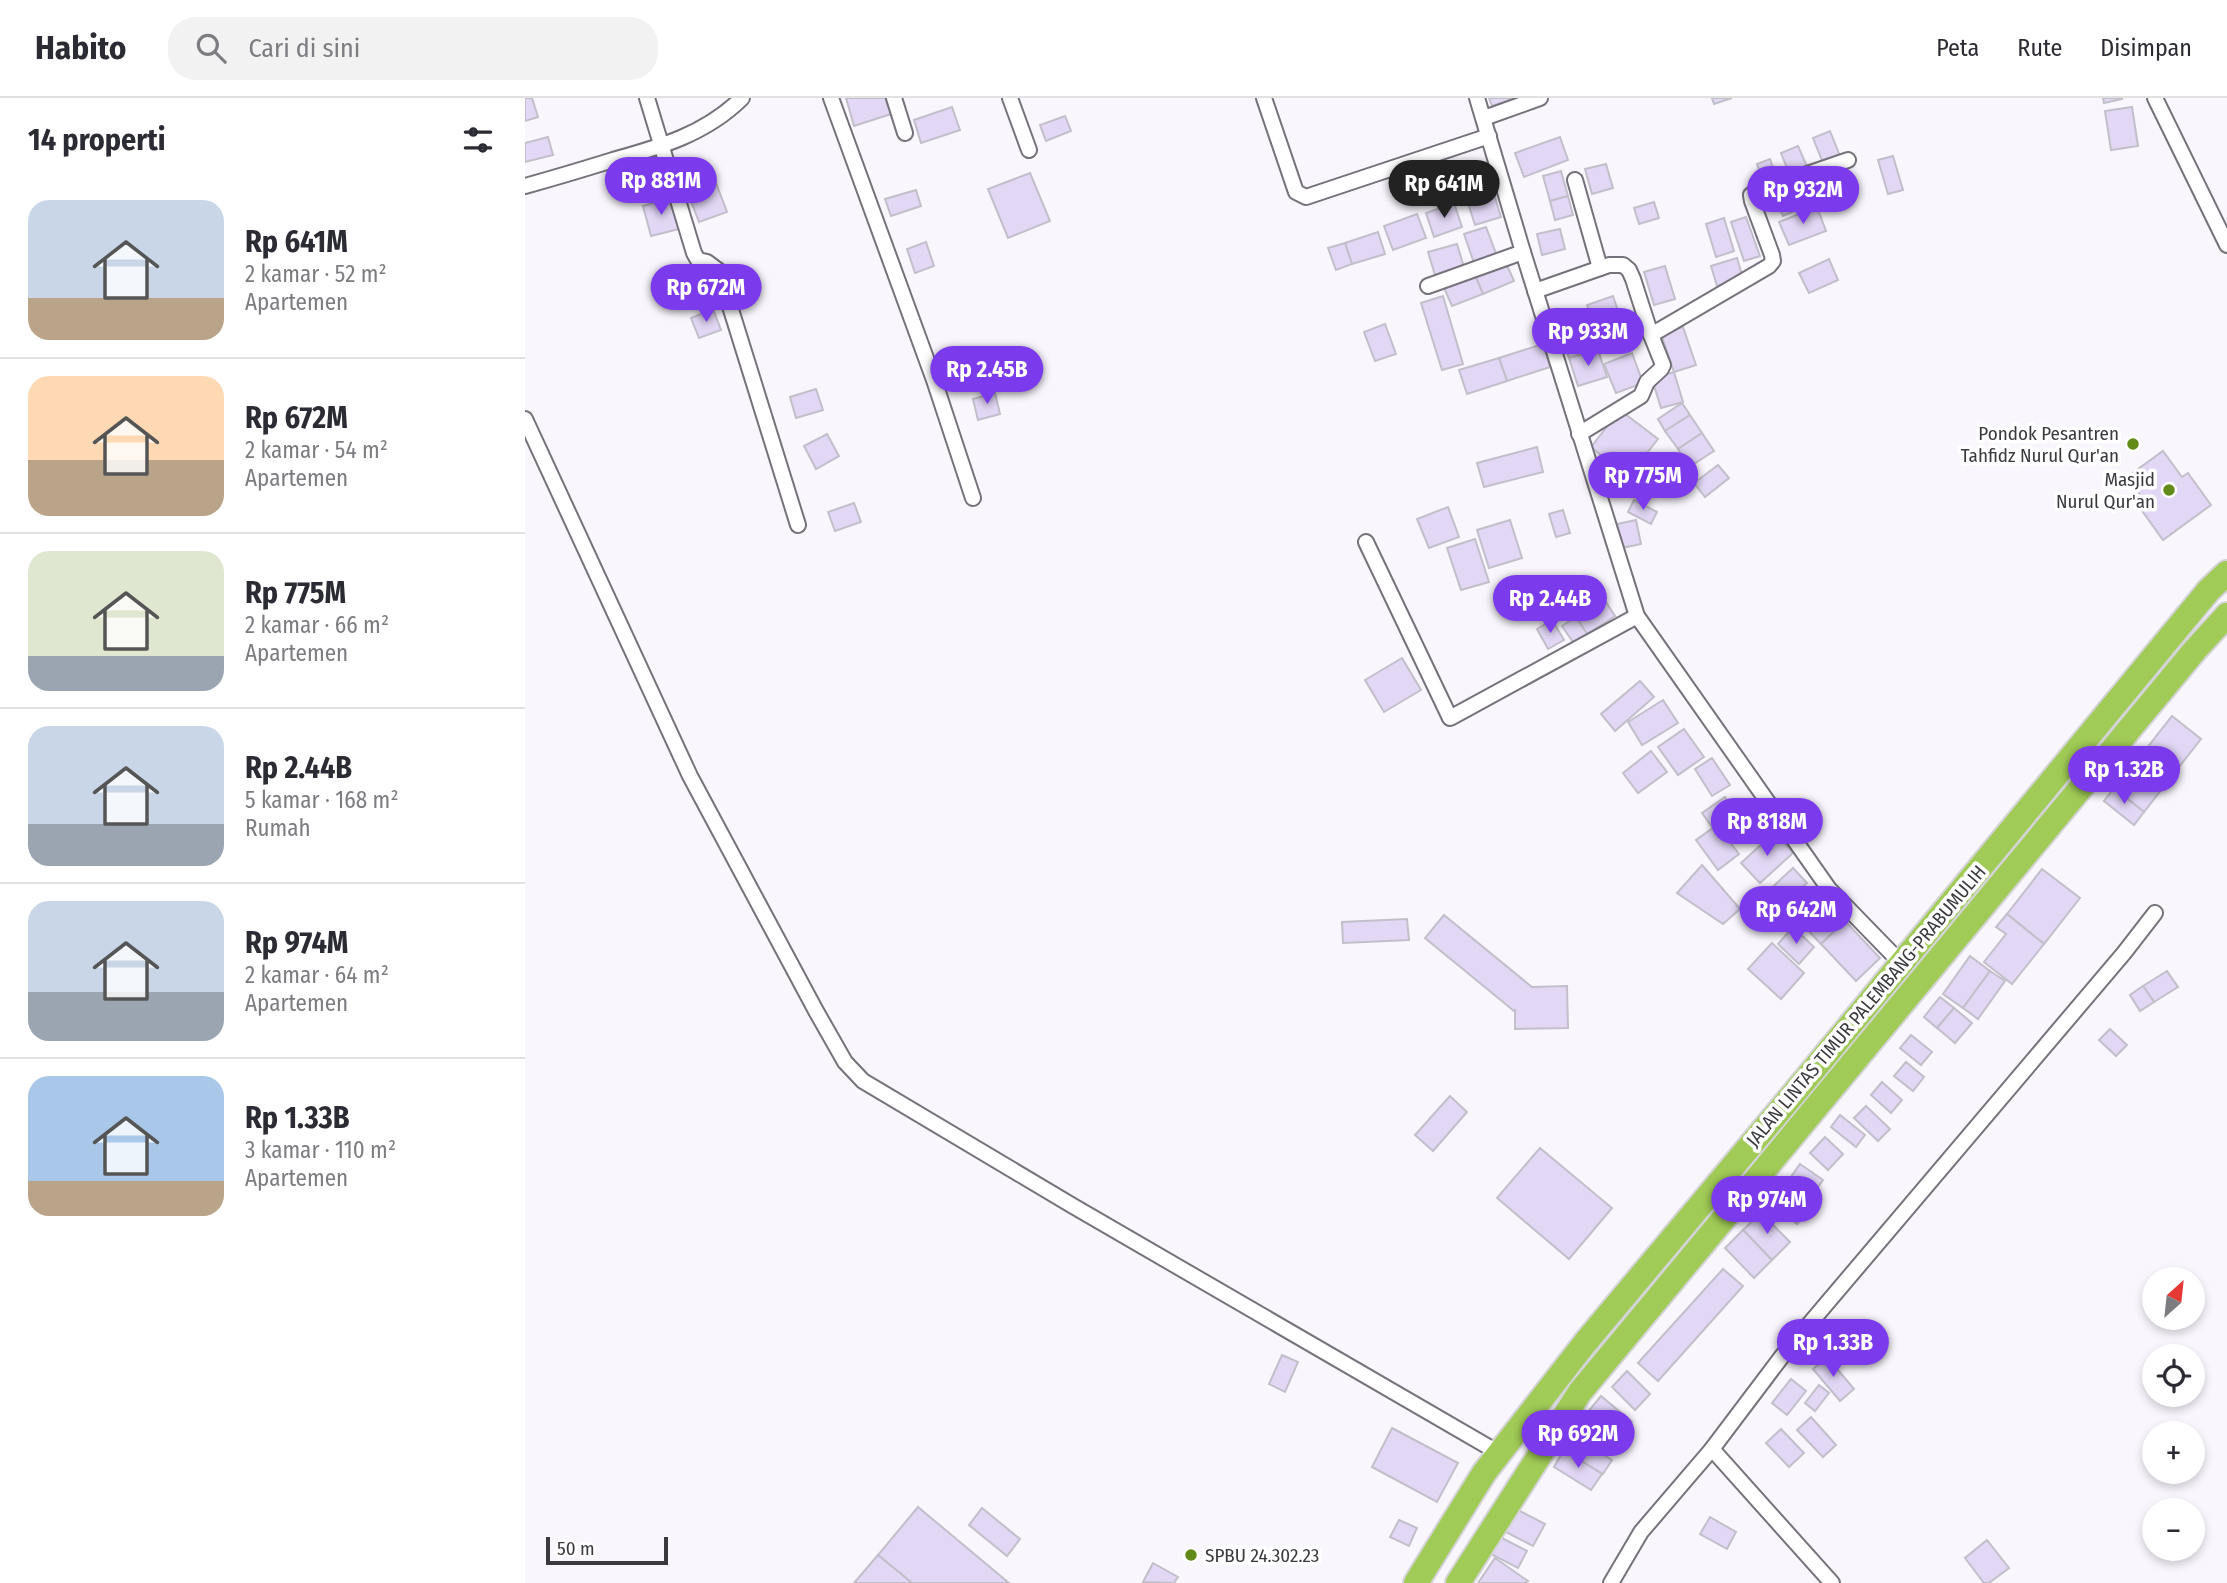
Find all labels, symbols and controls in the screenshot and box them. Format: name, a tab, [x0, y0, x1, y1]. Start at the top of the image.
search box	[168, 17, 658, 80]
text: Habito	[35, 28, 126, 68]
icon: search	[192, 29, 230, 67]
text: Cari di sini	[248, 33, 360, 64]
text: Peta	[1936, 34, 1979, 62]
text: Rute	[2017, 34, 2062, 62]
text: Disimpan	[2100, 34, 2192, 62]
icon: filters	[459, 121, 497, 159]
text: 14 properti	[28, 122, 166, 158]
pin: Rp 881M	[596, 158, 726, 217]
pin: Rp 641M	[1379, 160, 1509, 220]
text: Rp 881M	[621, 166, 701, 194]
pin: Rp 932M	[1738, 166, 1868, 226]
text: Rp 641M	[1405, 169, 1483, 197]
text: Rp 932M	[1763, 175, 1843, 203]
text: Rp 641M	[245, 224, 348, 260]
icon: home	[84, 228, 168, 312]
text: 2 kamar · 52 m²	[245, 260, 387, 288]
pin: Rp 672M	[641, 264, 771, 324]
text: Rp 672M	[667, 273, 745, 301]
text: Apartemen	[245, 288, 348, 316]
pin: Rp 933M	[1523, 308, 1653, 368]
text: Rp 933M	[1548, 317, 1628, 345]
pin: Rp 2.45B	[915, 346, 1059, 406]
text: Rp 2.45B	[946, 355, 1028, 383]
text: Rp 672M	[245, 400, 348, 436]
icon: home	[84, 404, 168, 488]
place label: Pondok Pesantren Tahfidz Nurul Qur'an	[1961, 422, 2119, 467]
text: 2 kamar · 54 m²	[245, 436, 388, 464]
marker: Pondok Pesantren Tahfidz Nurul Qur'an	[2125, 436, 2141, 452]
pin: Rp 775M	[1578, 452, 1708, 512]
text: Rp 775M	[1604, 461, 1682, 489]
text: Apartemen	[245, 464, 348, 492]
place label: Masjid Nurul Qur'an	[2056, 468, 2155, 513]
marker: Masjid Nurul Qur'an	[2161, 482, 2177, 498]
text: Rp 775M	[245, 575, 346, 611]
pin: Rp 2.44B	[1478, 575, 1622, 635]
icon: home	[84, 579, 168, 663]
text: Rp 2.44B	[1509, 584, 1591, 612]
text: 2 kamar · 66 m²	[245, 611, 389, 639]
text: Apartemen	[245, 639, 348, 667]
pin: Rp 1.32B	[2052, 746, 2196, 806]
text: Rp 2.44B	[245, 750, 352, 786]
icon: home	[84, 754, 168, 838]
text: Rp 1.32B	[2084, 755, 2164, 783]
text: 5 kamar · 168 m²	[245, 786, 398, 814]
pin: Rp 818M	[1702, 798, 1832, 858]
text: Rp 818M	[1727, 807, 1807, 835]
text: Rumah	[245, 814, 311, 842]
street label: JALAN LINTAS TIMUR PALEMBANG-PRABUMULIH	[1741, 861, 1991, 1151]
pin: Rp 642M	[1731, 886, 1861, 946]
text: Rp 642M	[1755, 895, 1837, 923]
text: Rp 974M	[245, 925, 348, 961]
icon: home	[84, 929, 168, 1013]
text: 2 kamar · 64 m²	[245, 961, 389, 989]
text: Apartemen	[245, 989, 348, 1017]
text: Rp 1.33B	[245, 1100, 350, 1136]
icon: home	[84, 1104, 168, 1188]
text: 3 kamar · 110 m²	[245, 1136, 396, 1164]
text: Apartemen	[245, 1164, 348, 1192]
pin: Rp 974M	[1702, 1176, 1832, 1236]
text: Rp 974M	[1727, 1185, 1807, 1213]
north arrow	[2142, 1267, 2205, 1330]
map controls	[2142, 1267, 2205, 1561]
pin: Rp 1.33B	[1761, 1320, 1905, 1379]
text: Rp 1.33B	[1793, 1328, 1873, 1356]
button: locate	[2142, 1344, 2205, 1407]
pin: Rp 692M	[1513, 1410, 1643, 1470]
text: Rp 692M	[1538, 1419, 1618, 1447]
button: +	[2142, 1421, 2205, 1484]
button: −	[2142, 1498, 2205, 1561]
scale bar	[546, 1534, 669, 1566]
text: 50 m	[557, 1537, 595, 1560]
place label: SPBU 24.302.23	[1205, 1544, 1319, 1567]
marker: SPBU 24.302.23	[1183, 1547, 1199, 1563]

